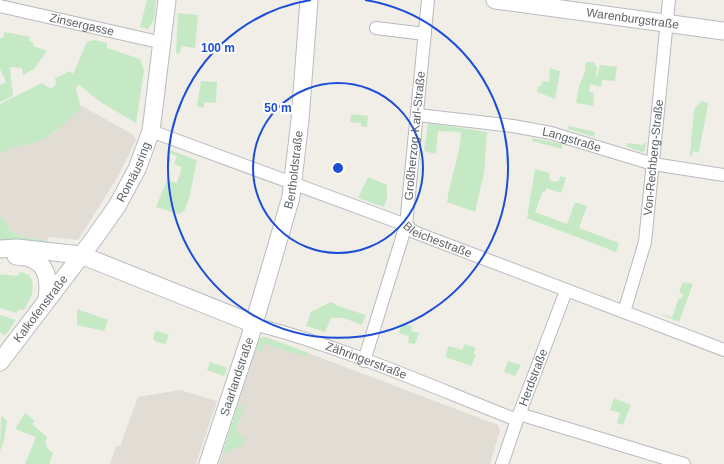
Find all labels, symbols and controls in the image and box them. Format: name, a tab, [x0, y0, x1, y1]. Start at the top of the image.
street label: Warenburgstraße	[586, 5, 680, 32]
street label: Zinsergasse	[48, 11, 116, 39]
text: 100 m	[201, 41, 235, 55]
street label: Großherzog-Karl-Straße	[401, 70, 428, 201]
street label: Von-Rechberg-Straße	[641, 98, 666, 216]
text: 50 m	[264, 101, 292, 115]
street label: Langstraße	[541, 125, 603, 155]
street label: Bertholdstraße	[281, 130, 306, 211]
street label: Romäusring	[113, 140, 153, 204]
centre of rings	[331, 161, 345, 175]
street label: Bleichestraße	[400, 219, 474, 260]
street label: Kalkofenstraße	[11, 272, 71, 345]
street label: Saarlandstraße	[217, 335, 257, 418]
street label: Zähringerstraße	[324, 339, 409, 382]
street label: Herdstraße	[516, 347, 550, 408]

